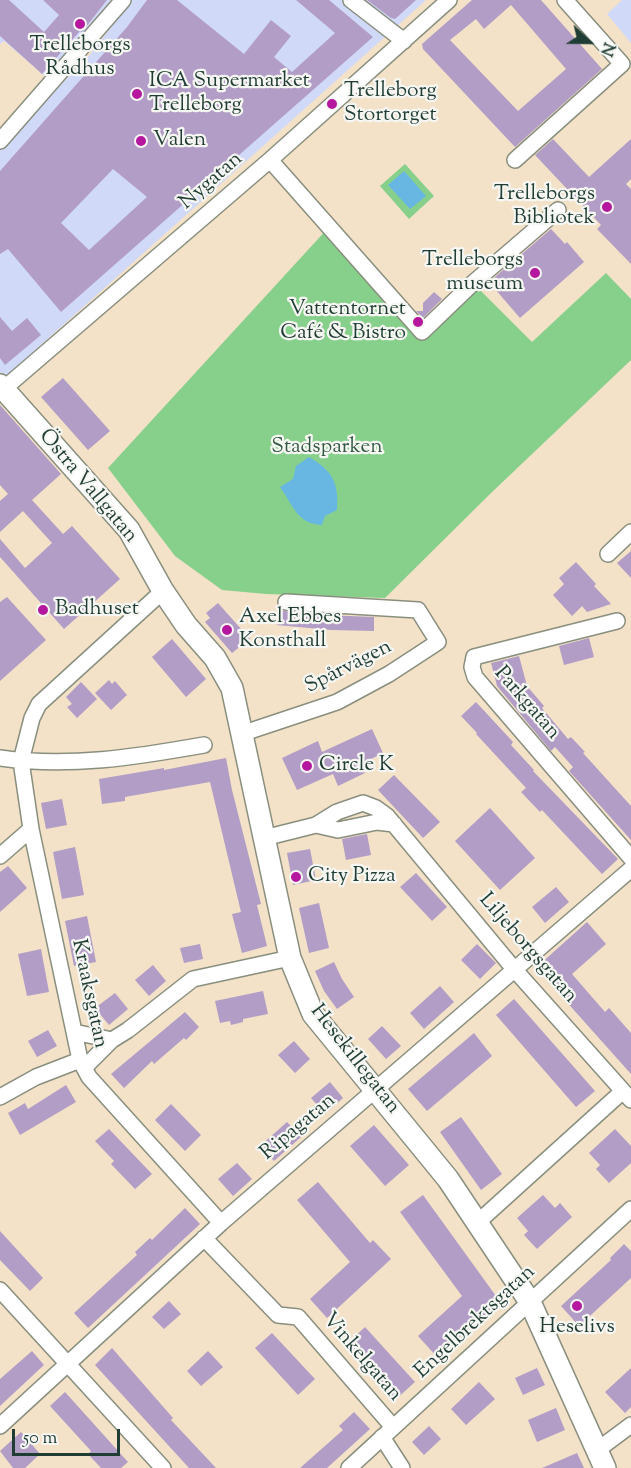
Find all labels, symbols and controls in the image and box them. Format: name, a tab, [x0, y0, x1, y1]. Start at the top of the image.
north arrow	[559, 12, 619, 72]
marker: Trelleborgs Rådhus	[73, 17, 87, 31]
place label: Trelleborgs Rådhus	[30, 33, 130, 83]
text: N	[593, 39, 619, 59]
place label: ICA Supermarket Trelleborg	[149, 69, 310, 119]
place label: Trelleborg Stortorget	[344, 79, 437, 129]
marker: ICA Supermarket Trelleborg	[130, 87, 144, 101]
marker: Trelleborg Stortorget	[325, 97, 339, 111]
place label: Valen	[153, 128, 206, 154]
marker: Valen	[134, 134, 148, 148]
street label: Nygatan	[175, 148, 249, 216]
place label: Trelleborgs Bibliotek	[494, 182, 595, 232]
marker: Trelleborgs Bibliotek	[600, 200, 614, 214]
place label: Trelleborgs museum	[422, 248, 523, 298]
marker: Trelleborgs museum	[528, 266, 542, 280]
place label: Vattentornet Café & Bistro	[280, 297, 406, 347]
marker: Vattentornet Café & Bistro	[411, 315, 425, 329]
street label: Östra Vallgatan	[32, 425, 142, 549]
park label: Stadsparken	[271, 435, 383, 461]
place label: Badhuset	[55, 597, 139, 623]
marker: Badhuset	[36, 603, 50, 617]
place label: Axel Ebbes Konsthall	[239, 605, 341, 655]
marker: Axel Ebbes Konsthall	[220, 623, 234, 637]
street label: Spårvägen	[301, 635, 397, 701]
street label: Parkgatan	[487, 662, 565, 746]
place label: Circle K	[319, 753, 394, 779]
marker: Circle K	[300, 759, 314, 773]
place label: City Pizza	[308, 864, 396, 890]
marker: City Pizza	[289, 870, 303, 884]
street label: Liljeborgsgatan	[472, 889, 582, 1009]
street label: Kraaksgatan	[64, 937, 112, 1051]
street label: Hesekillegatan	[303, 1000, 405, 1120]
street label: Ripagatan	[256, 1089, 342, 1167]
street label: Engelbrektsgatan	[411, 1261, 541, 1385]
marker: Heselivs	[570, 1299, 584, 1313]
street label: Vinkelgatan	[316, 1308, 406, 1408]
place label: Heselivs	[539, 1315, 615, 1341]
scale bar	[15, 1417, 123, 1455]
text: 50 m	[23, 1426, 57, 1452]

